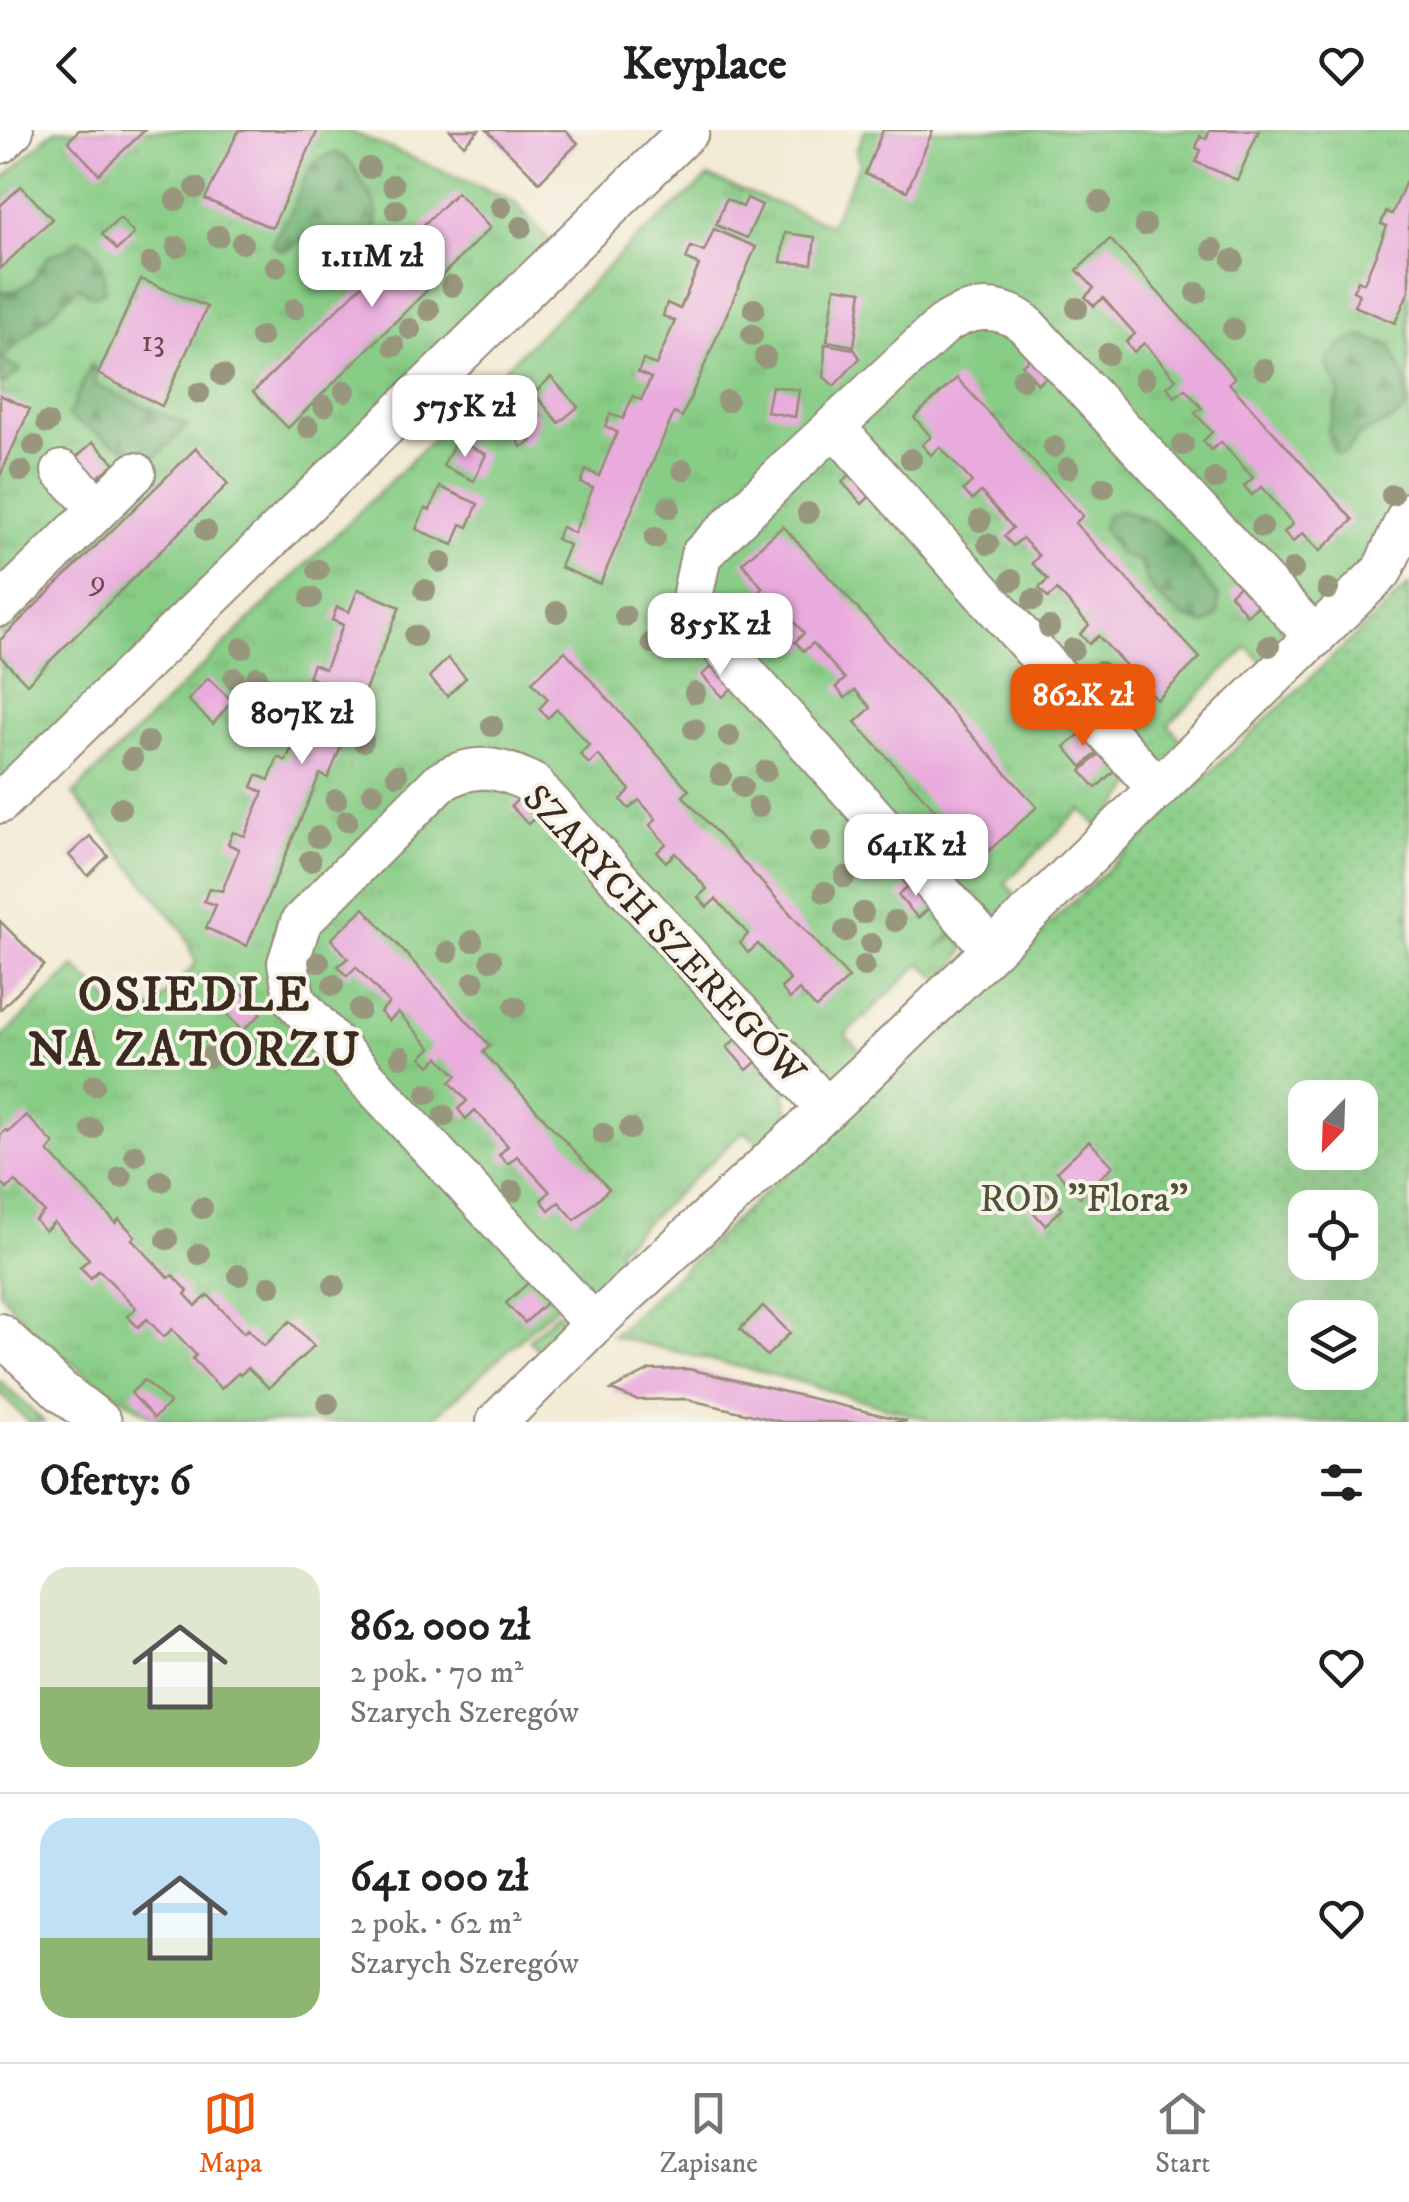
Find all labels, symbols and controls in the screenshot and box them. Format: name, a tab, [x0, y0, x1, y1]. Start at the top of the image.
text: Keyplace	[622, 37, 787, 93]
icon: back	[40, 38, 95, 93]
icon: heart	[1314, 38, 1369, 93]
pin: 1.11M zł	[269, 225, 475, 310]
text: 1.11M zł	[321, 237, 423, 277]
house number: 13	[141, 322, 165, 362]
pin: 575K zł	[373, 375, 557, 460]
text: 575K zł	[414, 387, 516, 427]
house number: 9	[88, 561, 106, 601]
pin: 855K zł	[628, 593, 812, 678]
text: 855K zł	[670, 605, 770, 645]
pin: 862K zł	[991, 664, 1175, 749]
text: 862K zł	[1032, 676, 1134, 716]
pin: 807K zł	[210, 682, 394, 767]
text: 807K zł	[251, 694, 353, 734]
street label: SZARYCH SZEREGÓW	[512, 775, 816, 1097]
pin: 641K zł	[824, 814, 1008, 899]
text: 641K zł	[866, 826, 966, 866]
district label: OSIEDLE NA ZATORZU	[28, 966, 362, 1081]
north arrow	[1288, 1080, 1378, 1170]
map controls	[1288, 1080, 1378, 1390]
park label: ROD "Flora"	[980, 1176, 1188, 1224]
button: locate	[1288, 1190, 1378, 1280]
button: layers	[1288, 1300, 1378, 1390]
icon: filters	[1314, 1455, 1369, 1510]
text: Oferty: 6	[40, 1456, 191, 1508]
text: 862 000 zł	[350, 1601, 530, 1653]
icon: home	[120, 1607, 240, 1727]
icon: heart	[1314, 1640, 1369, 1695]
text: 2 pok. · 70 m²	[350, 1653, 523, 1693]
text: Szarych Szeregów	[350, 1693, 579, 1733]
text: 641 000 zł	[350, 1852, 528, 1904]
icon: home	[120, 1858, 240, 1978]
icon: heart	[1314, 1891, 1369, 1946]
text: 2 pok. · 62 m²	[350, 1904, 522, 1944]
text: Szarych Szeregów	[350, 1944, 579, 1984]
tab: Mapa	[199, 2086, 262, 2181]
tab: Zapisane	[659, 2086, 758, 2181]
tab: Start	[1155, 2086, 1210, 2181]

